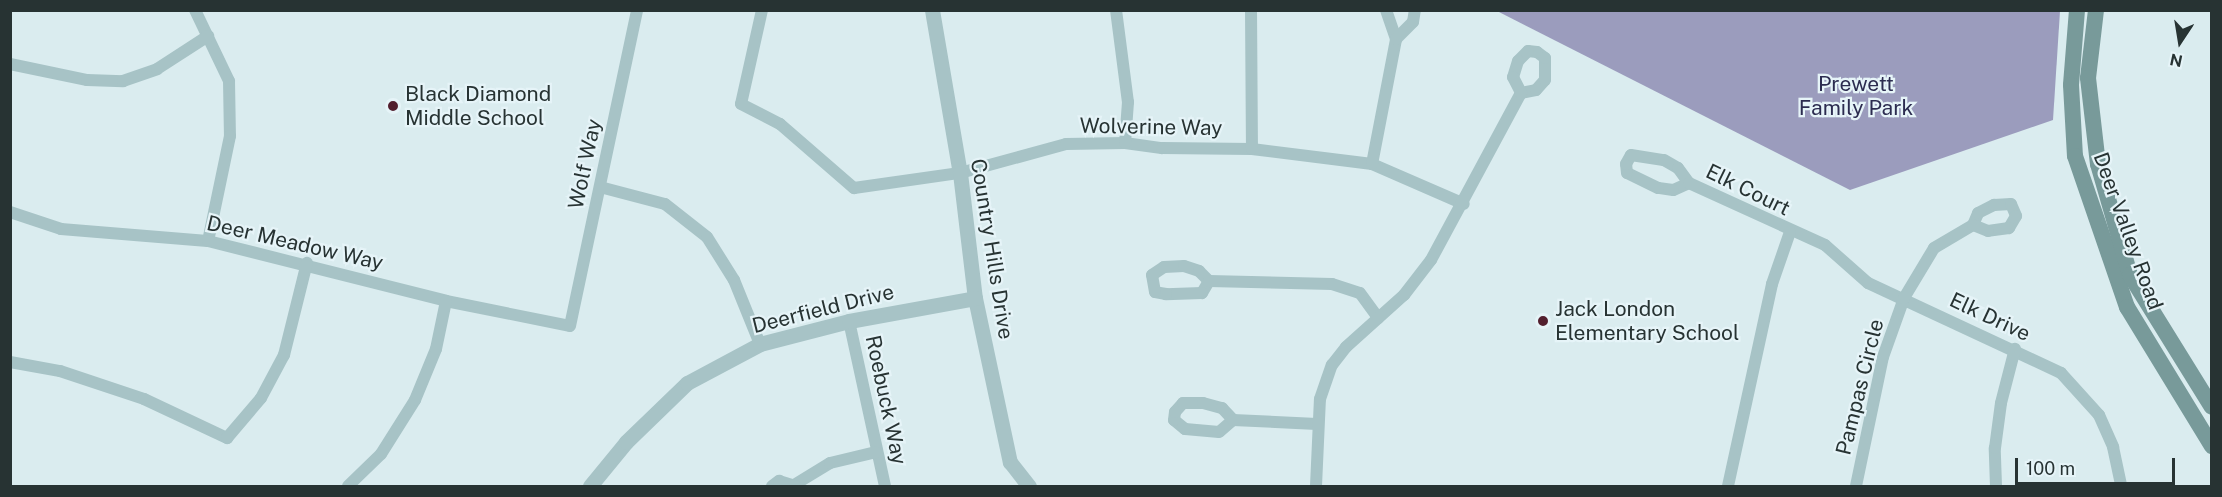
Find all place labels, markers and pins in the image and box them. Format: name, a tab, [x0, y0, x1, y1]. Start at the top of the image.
place label: Black Diamond Middle School	[405, 81, 551, 131]
marker: Black Diamond Middle School	[386, 99, 400, 113]
place label: Jack London Elementary School	[1555, 296, 1739, 346]
marker: Jack London Elementary School	[1536, 314, 1550, 328]

